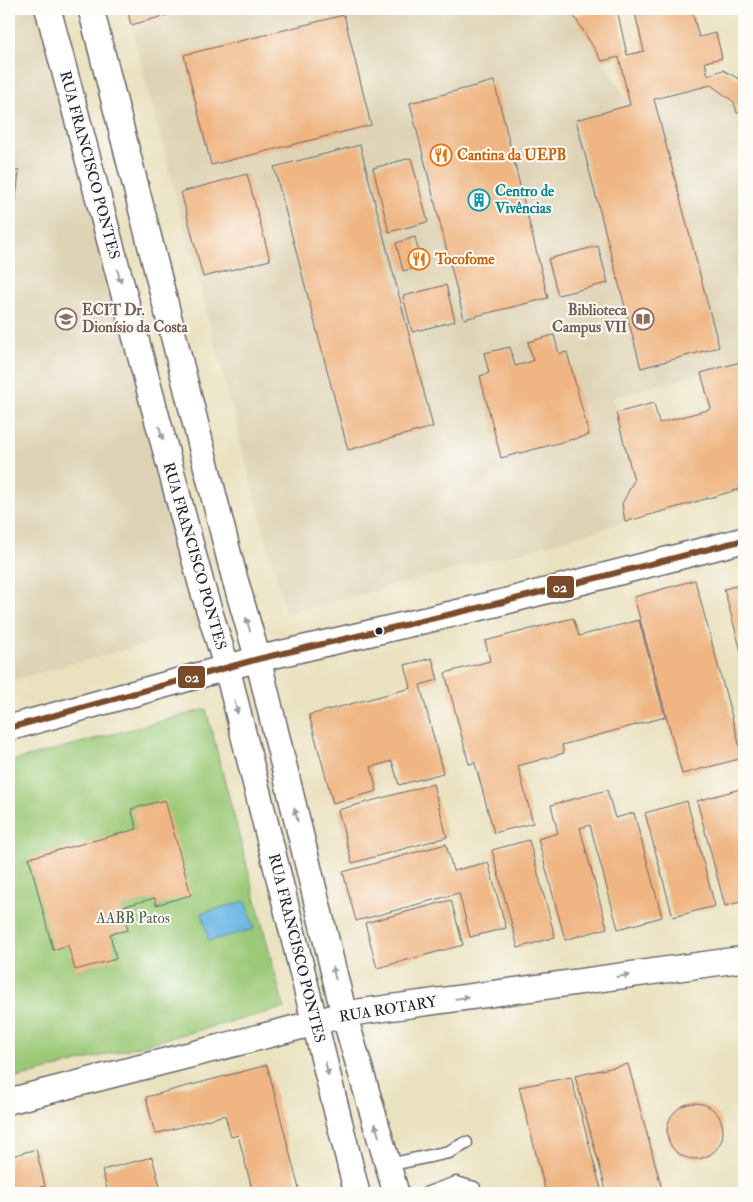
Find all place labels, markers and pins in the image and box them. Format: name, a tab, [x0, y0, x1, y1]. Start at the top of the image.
restaurant icon: Cantina da UEPB	[429, 143, 453, 167]
place label: Cantina da UEPB	[457, 146, 566, 165]
place label: Centro de Vivências	[494, 182, 555, 218]
building icon: Centro de Vivências	[467, 188, 491, 212]
restaurant icon: Tocofome	[407, 247, 431, 271]
place label: Tocofome	[434, 250, 495, 269]
place label: ECIT Dr. Dionísio da Costa	[82, 301, 188, 337]
place label: Biblioteca Campus VII	[552, 301, 628, 338]
school or university icon: ECIT Dr. Dionísio da Costa	[54, 307, 78, 331]
library icon: Biblioteca Campus VII	[631, 307, 655, 331]
unlabelled marker	[374, 626, 384, 636]

